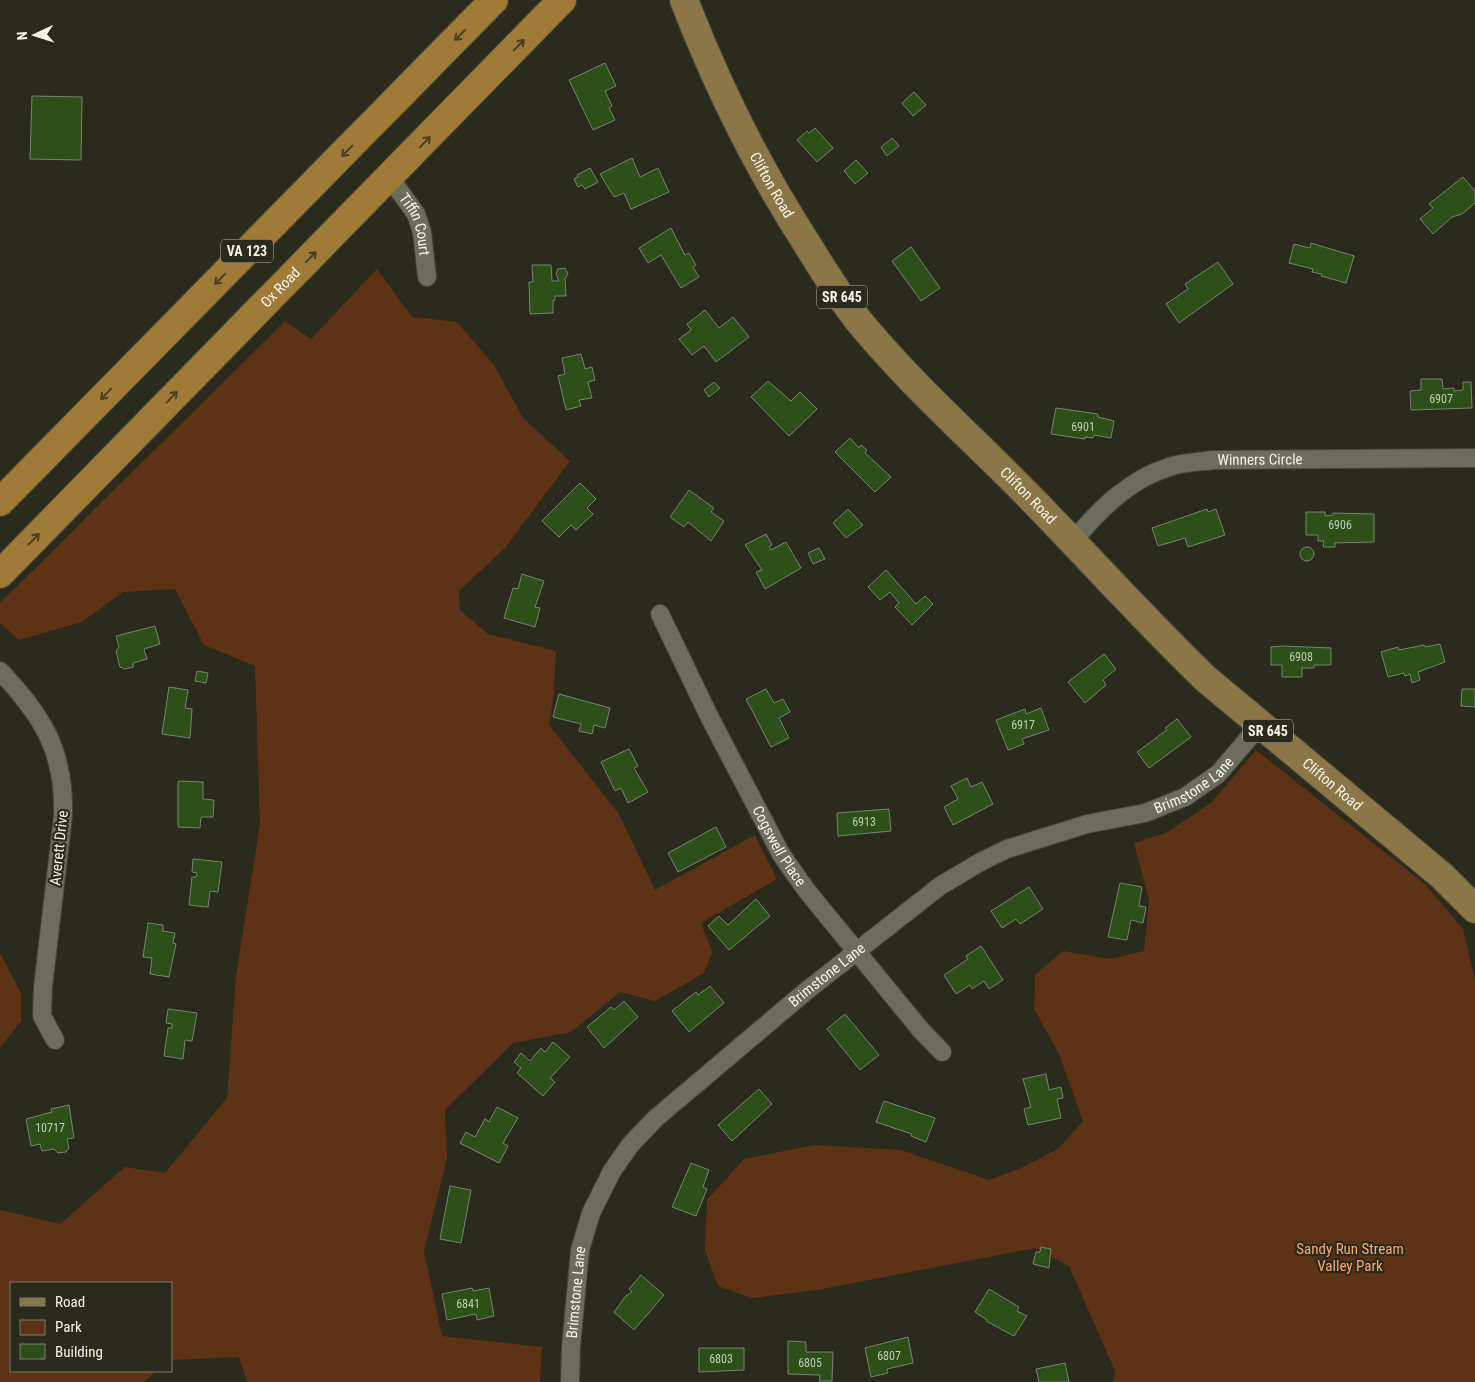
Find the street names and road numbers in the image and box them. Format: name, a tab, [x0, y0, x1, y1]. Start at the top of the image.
street label: Clifton Road	[746, 149, 797, 221]
street label: Tiffin Court	[395, 190, 434, 256]
road number: VA 123	[221, 240, 273, 262]
street label: Ox Road	[257, 264, 304, 311]
road number: SR 645	[817, 286, 867, 308]
street label: Winners Circle	[1217, 450, 1303, 469]
street label: Clifton Road	[996, 463, 1060, 528]
road number: SR 645	[1243, 719, 1293, 742]
street label: Brimstone Lane	[1151, 753, 1238, 817]
street label: Clifton Road	[1299, 754, 1366, 815]
street label: Cogswell Place	[749, 803, 810, 890]
street label: Averett Drive	[46, 810, 72, 886]
street label: Brimstone Lane	[785, 939, 869, 1011]
street label: Brimstone Lane	[563, 1244, 590, 1339]

